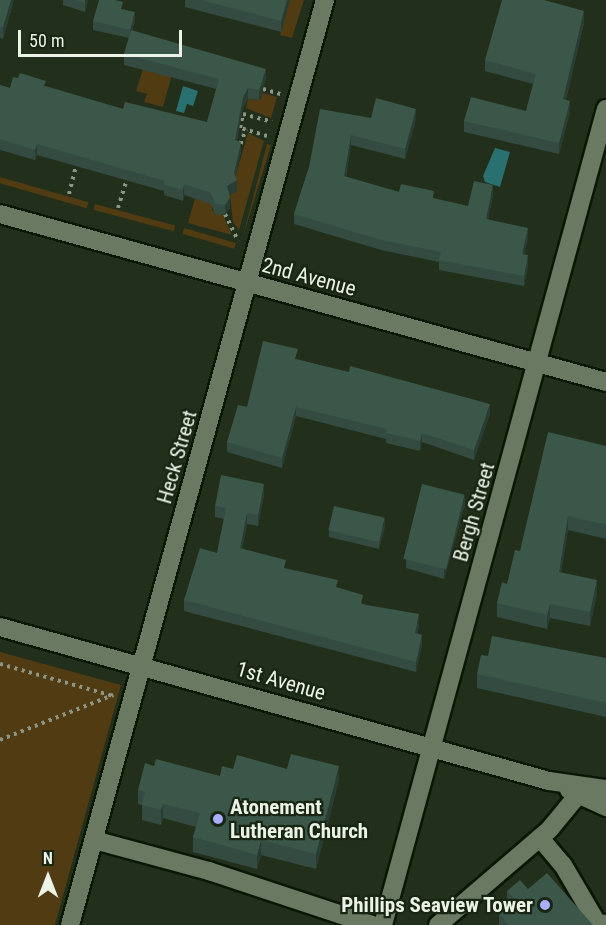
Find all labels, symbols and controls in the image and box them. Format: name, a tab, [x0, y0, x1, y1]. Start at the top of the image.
scale bar	[21, 18, 184, 56]
text: 50 m	[29, 30, 64, 51]
street label: 2nd Avenue	[259, 252, 359, 302]
street label: Heck Street	[152, 407, 202, 507]
street label: Bergh Street	[448, 459, 500, 565]
street label: 1st Avenue	[234, 656, 328, 706]
place label: Atonement Lutheran Church	[230, 794, 368, 844]
marker: Atonement Lutheran Church	[211, 812, 225, 826]
north arrow	[18, 847, 78, 907]
text: N	[43, 849, 53, 868]
place label: Phillips Seaview Tower	[341, 892, 533, 918]
marker: Phillips Seaview Tower	[538, 898, 552, 912]

